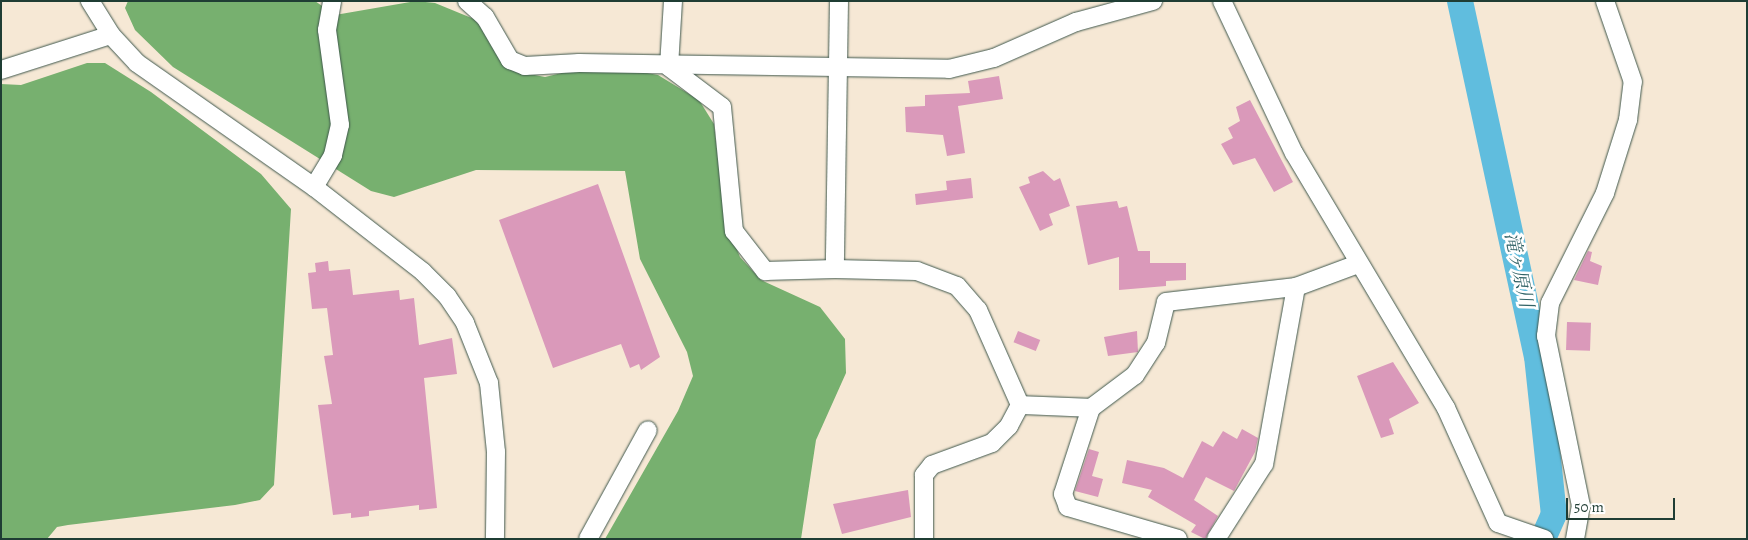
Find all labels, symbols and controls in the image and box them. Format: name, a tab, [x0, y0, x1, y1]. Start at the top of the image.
water label: 滝ヶ原川	[1499, 230, 1537, 310]
scale bar	[1568, 488, 1677, 520]
text: 50 m	[1574, 497, 1604, 517]

